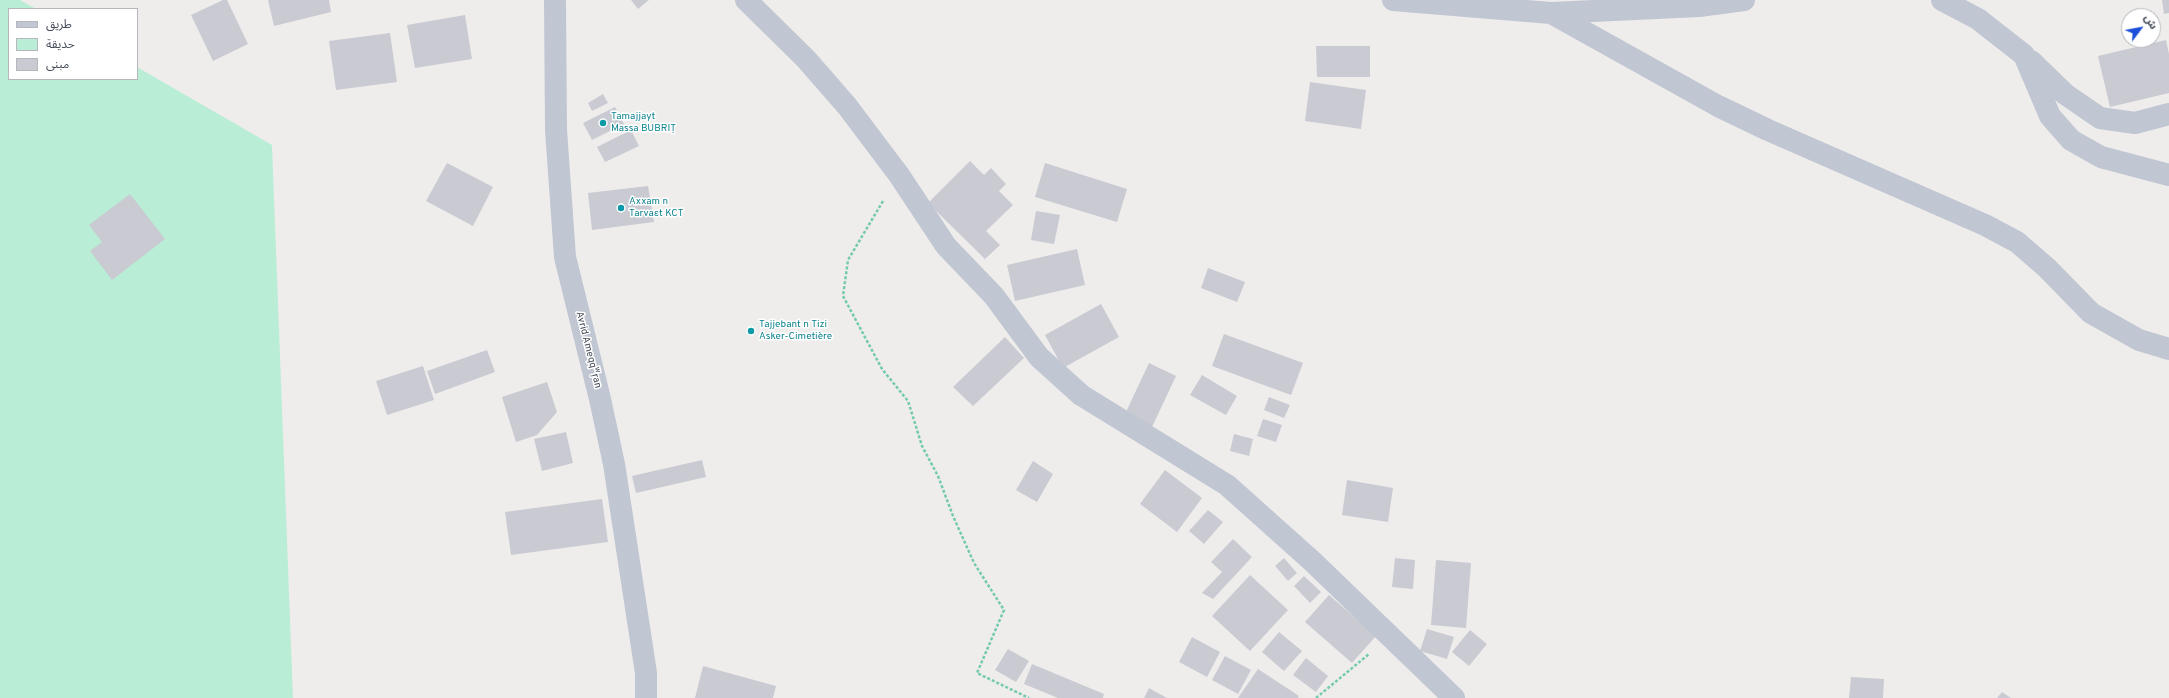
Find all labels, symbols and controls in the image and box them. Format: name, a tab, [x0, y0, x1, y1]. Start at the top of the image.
legend	[8, 8, 138, 80]
north arrow	[2121, 8, 2161, 48]
text: ش	[2140, 12, 2160, 32]
text: طريق	[46, 17, 72, 33]
text: حديقة	[46, 37, 75, 53]
text: مبنى	[46, 57, 69, 73]
place label: Tamajjayt Massa BUBRIṬ	[611, 111, 676, 134]
marker: Tamajjayt Massa BUBRIṬ	[598, 118, 608, 128]
place label: Axxam n Tarvaɛt KCT	[629, 196, 684, 220]
marker: Axxam n Tarvaɛt KCT	[616, 203, 626, 213]
street label: Avrid Ameqqʷṛan	[573, 310, 603, 390]
place label: Tajjebant n Tizi Asker-Cimetière	[759, 319, 832, 342]
marker: Tajjebant n Tizi Asker-Cimetière	[746, 326, 756, 336]

